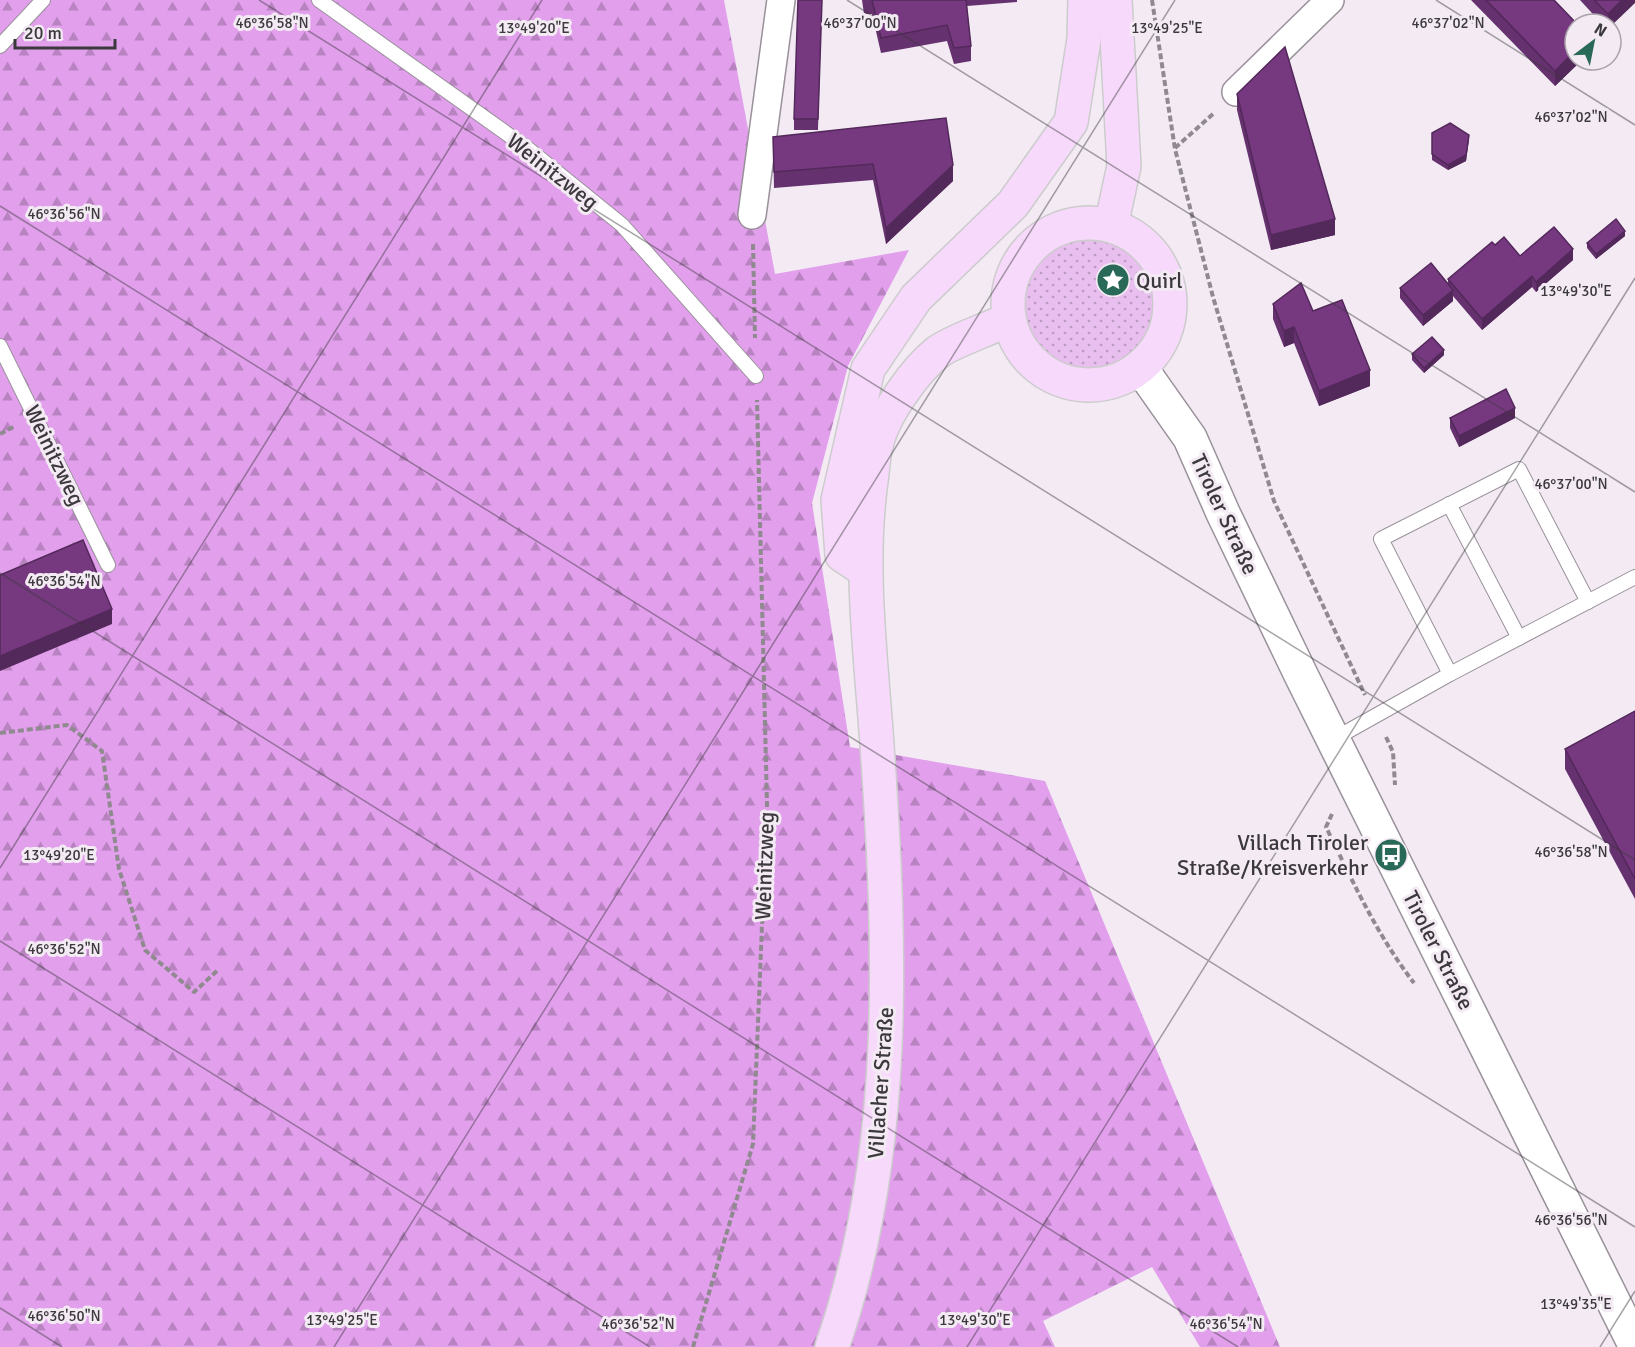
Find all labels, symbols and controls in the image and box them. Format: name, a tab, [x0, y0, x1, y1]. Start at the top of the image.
scale bar	[15, 12, 116, 50]
north arrow	[1563, 12, 1623, 72]
text: 46°36'58"N	[235, 14, 309, 32]
text: 46°37'00"N	[823, 14, 897, 32]
text: 46°37'02"N	[1411, 14, 1485, 32]
text: 13°49'20"E	[498, 19, 570, 37]
text: 13°49'25"E	[1131, 19, 1203, 37]
text: N	[1590, 19, 1610, 42]
text: 20 m	[24, 22, 62, 44]
text: 46°37'02"N	[1534, 108, 1608, 126]
street label: Weinitzweg	[502, 127, 604, 216]
text: 46°36'56"N	[27, 205, 101, 223]
place icon: Quirl	[1095, 262, 1131, 298]
place label: Quirl	[1136, 267, 1183, 294]
text: 13°49'30"E	[1540, 282, 1612, 300]
street label: Weinitzweg	[19, 400, 91, 510]
street label: Tiroler Straße	[1185, 450, 1264, 579]
text: 46°37'00"N	[1534, 475, 1608, 493]
text: 46°36'54"N	[27, 572, 101, 590]
street label: Weinitzweg	[749, 811, 780, 921]
place label: Villach Tiroler Straße/Kreisverkehr	[1177, 829, 1368, 881]
bus stop icon: Villach Tiroler Straße/Kreisverkehr	[1373, 837, 1409, 873]
text: 46°36'58"N	[1534, 843, 1608, 861]
text: 13°49'20"E	[23, 846, 95, 864]
street label: Tiroler Straße	[1397, 886, 1480, 1014]
text: 46°36'52"N	[27, 940, 101, 958]
street label: Villacher Straße	[862, 1006, 899, 1160]
text: 46°36'56"N	[1534, 1211, 1608, 1229]
text: 13°49'35"E	[1540, 1295, 1612, 1313]
text: 46°36'50"N	[27, 1307, 101, 1325]
text: 13°49'25"E	[306, 1311, 378, 1329]
text: 13°49'30"E	[939, 1311, 1011, 1329]
text: 46°36'52"N	[601, 1315, 675, 1333]
text: 46°36'54"N	[1189, 1315, 1263, 1333]

